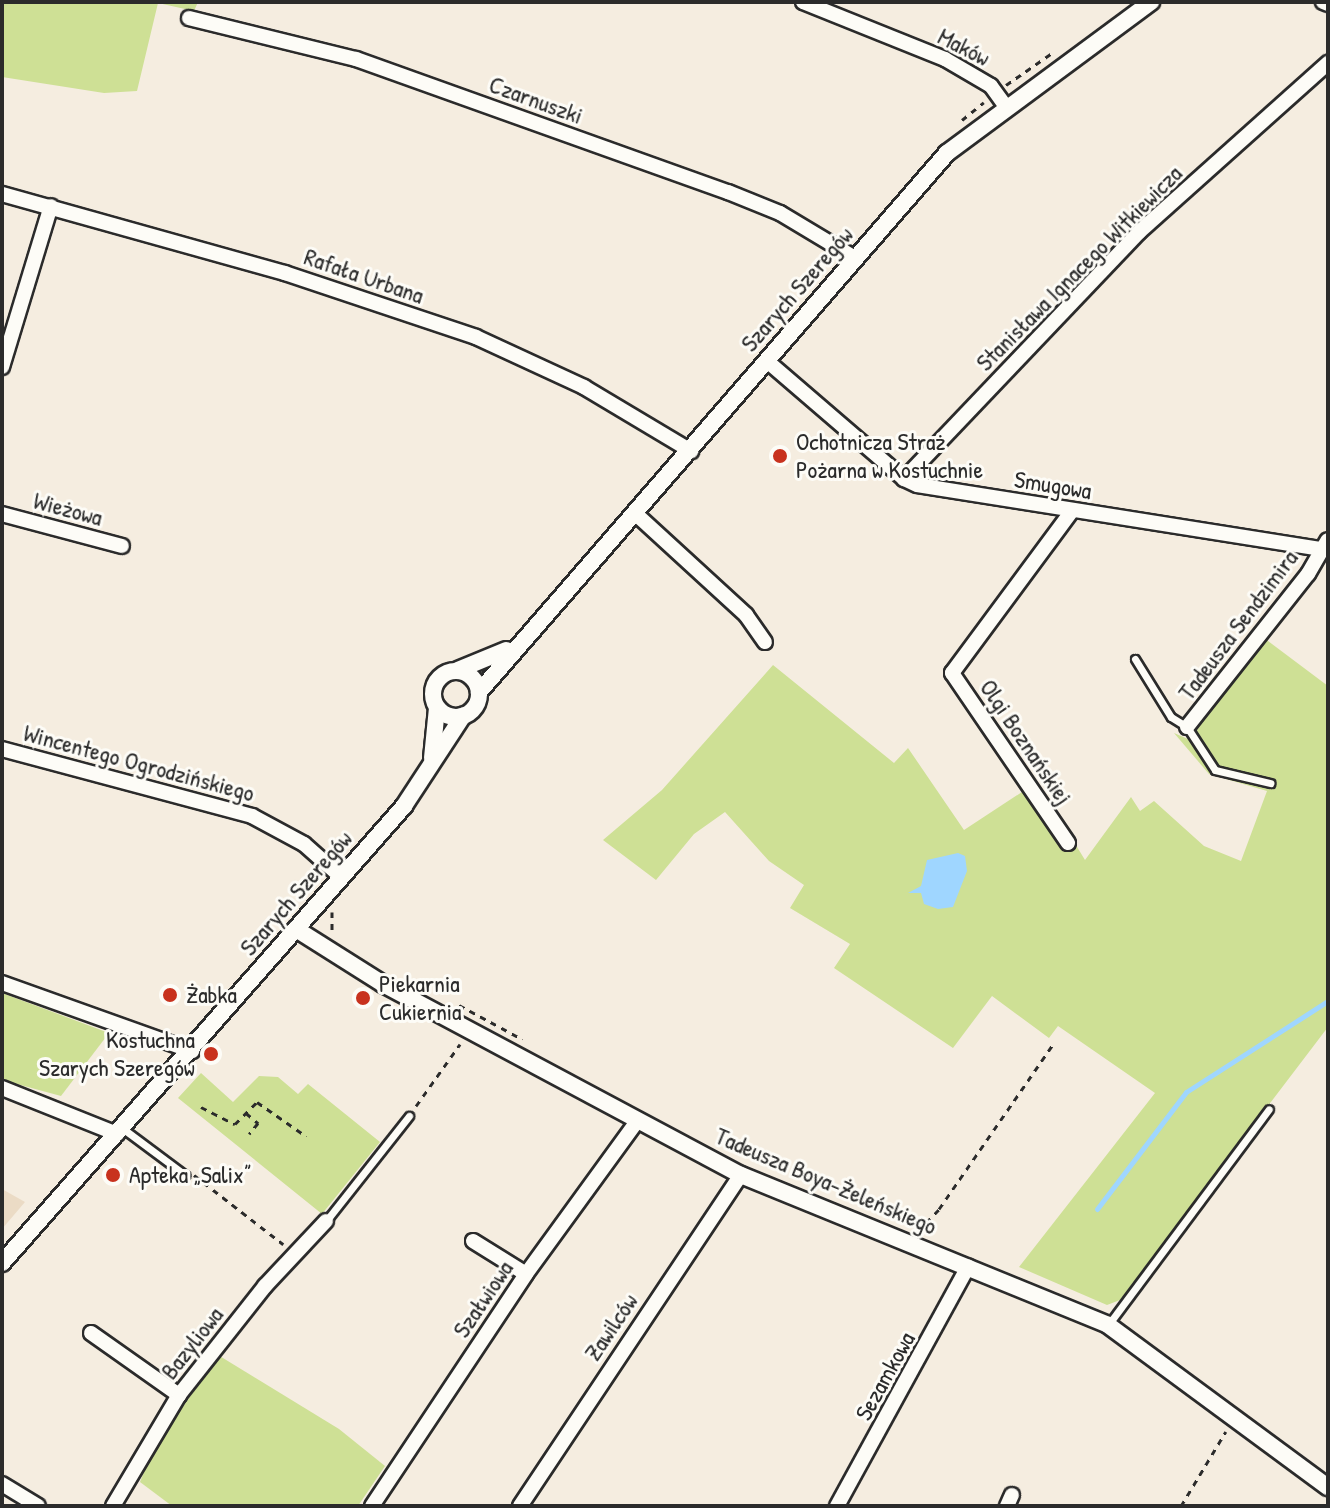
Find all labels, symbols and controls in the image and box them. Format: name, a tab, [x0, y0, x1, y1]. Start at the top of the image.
street label: Maków	[933, 22, 995, 72]
street label: Czarnuszki	[485, 70, 587, 130]
street label: Stanisława Ignacego Witkiewicza	[970, 159, 1188, 377]
street label: Szarych Szeregów	[735, 221, 859, 357]
street label: Rafała Urbana	[301, 242, 427, 310]
place label: Ochotnicza Straż Pożarna w Kostuchnie	[796, 428, 983, 484]
marker: Ochotnicza Straż Pożarna w Kostuchnie	[771, 447, 789, 465]
street label: Smugowa	[1012, 465, 1094, 505]
street label: Wieżowa	[30, 486, 106, 532]
street label: Tadeusza Sendzimira	[1172, 544, 1304, 706]
street label: Olgi Boznańskiej	[974, 674, 1078, 810]
street label: Wincentego Ogrodzińskiego	[20, 718, 258, 808]
street label: Szarych Szeregów	[234, 825, 358, 961]
place label: Piekarnia Cukiernia	[379, 970, 462, 1026]
place label: Żabka	[186, 981, 237, 1009]
marker: Żabka	[161, 986, 179, 1004]
marker: Piekarnia Cukiernia	[354, 989, 372, 1007]
place label: Kostuchna Szarych Szeregów	[39, 1026, 195, 1082]
marker: Kostuchna Szarych Szeregów	[202, 1045, 220, 1063]
street label: Tadeusza Boya-Żeleńskiego	[711, 1121, 941, 1241]
place label: Apteka „Salix”	[129, 1161, 251, 1189]
marker: Apteka „Salix”	[104, 1166, 122, 1184]
street label: Szałwiowa	[447, 1255, 519, 1343]
street label: Zawilców	[578, 1288, 644, 1366]
street label: Bazyliowa	[155, 1301, 229, 1385]
street label: Sezamkowa	[849, 1327, 921, 1425]

